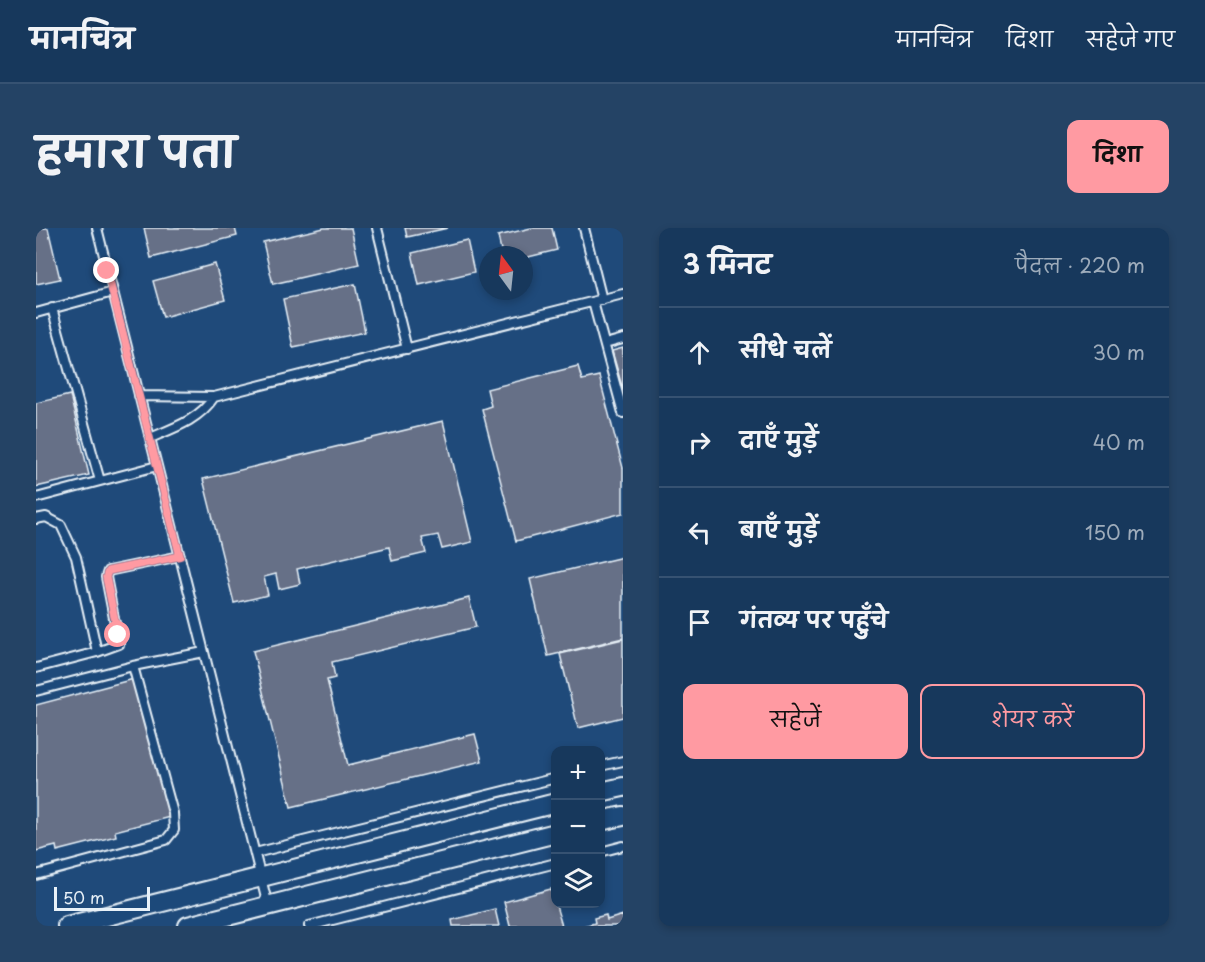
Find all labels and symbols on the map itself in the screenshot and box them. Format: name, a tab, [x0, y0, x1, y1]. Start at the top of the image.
north arrow	[479, 246, 533, 300]
route end	[93, 257, 119, 283]
route start	[104, 621, 130, 647]
scale bar	[54, 884, 150, 912]

